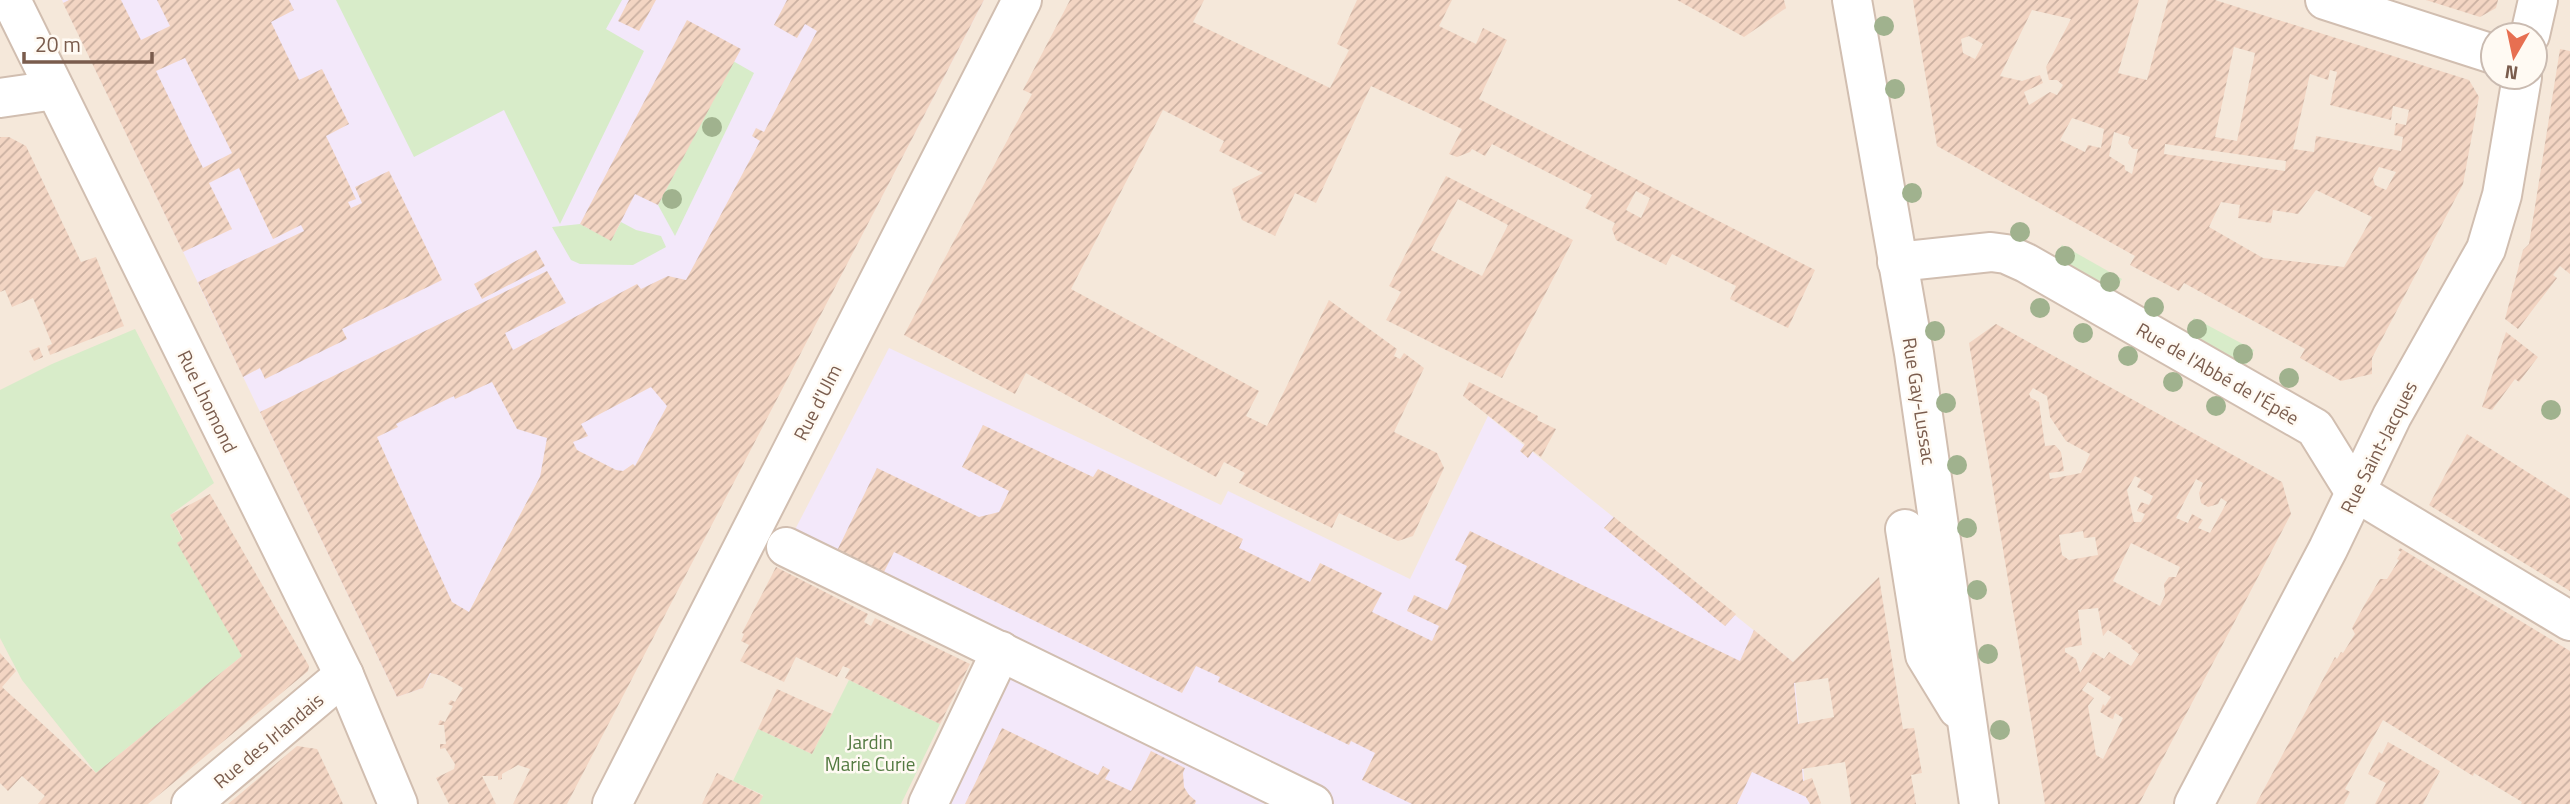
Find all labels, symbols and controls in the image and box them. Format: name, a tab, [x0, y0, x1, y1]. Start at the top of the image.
scale bar	[24, 21, 152, 65]
north arrow	[2479, 21, 2549, 91]
text: 20 m	[35, 28, 81, 60]
text: N	[2502, 58, 2520, 89]
street label: Rue de l'Abbé de l'Épée	[2131, 314, 2305, 432]
street label: Rue Gay-Lussac	[1896, 335, 1944, 467]
street label: Rue Lhomond	[171, 345, 245, 457]
street label: Rue d'Ulm	[785, 359, 849, 445]
street label: Rue Saint-Jacques	[2332, 376, 2424, 518]
street label: Rue des Irlandais	[207, 685, 330, 795]
park label: Jardin Marie Curie	[825, 727, 915, 778]

